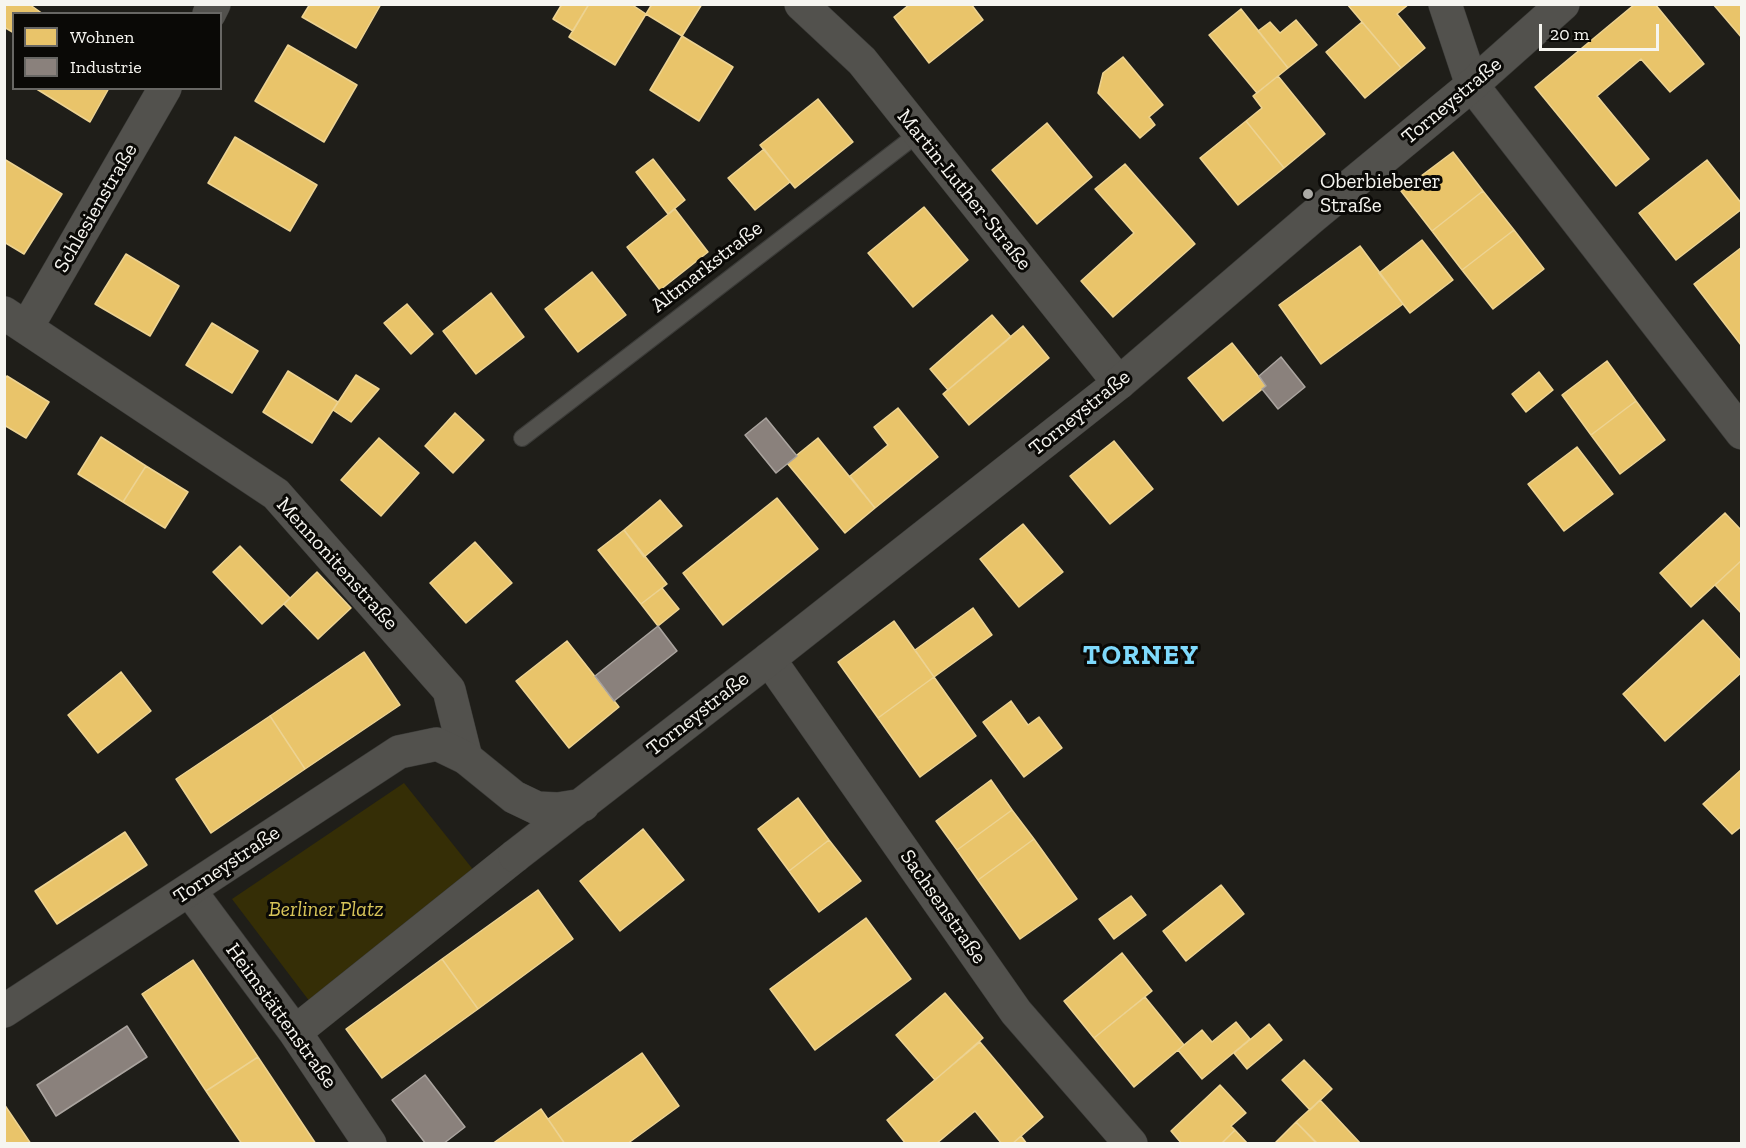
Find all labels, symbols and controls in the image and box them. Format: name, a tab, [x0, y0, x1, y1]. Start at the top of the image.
legend	[12, 12, 222, 90]
scale bar	[1542, 12, 1662, 50]
text: 20 m	[1550, 23, 1589, 45]
text: Wohnen	[70, 26, 134, 48]
street label: Torneystraße	[1397, 52, 1507, 150]
text: Industrie	[70, 56, 142, 78]
street label: Martin-Luther-Straße	[891, 105, 1037, 275]
street label: Schlesienstraße	[49, 139, 143, 277]
place label: Oberbieberer Straße	[1320, 169, 1441, 219]
marker: Oberbieberer Straße	[1301, 187, 1315, 201]
street label: Altmarkstraße	[646, 216, 768, 318]
street label: Torneystraße	[1024, 365, 1136, 461]
street label: Mennonitenstraße	[271, 492, 403, 636]
district label: TORNEY	[1083, 640, 1199, 672]
street label: Torneystraße	[642, 666, 754, 762]
street label: Torneystraße	[169, 820, 285, 910]
street label: Sachsenstraße	[894, 845, 992, 969]
park label: Berliner Platz	[268, 897, 384, 923]
street label: Heimstättenstraße	[220, 938, 342, 1094]

